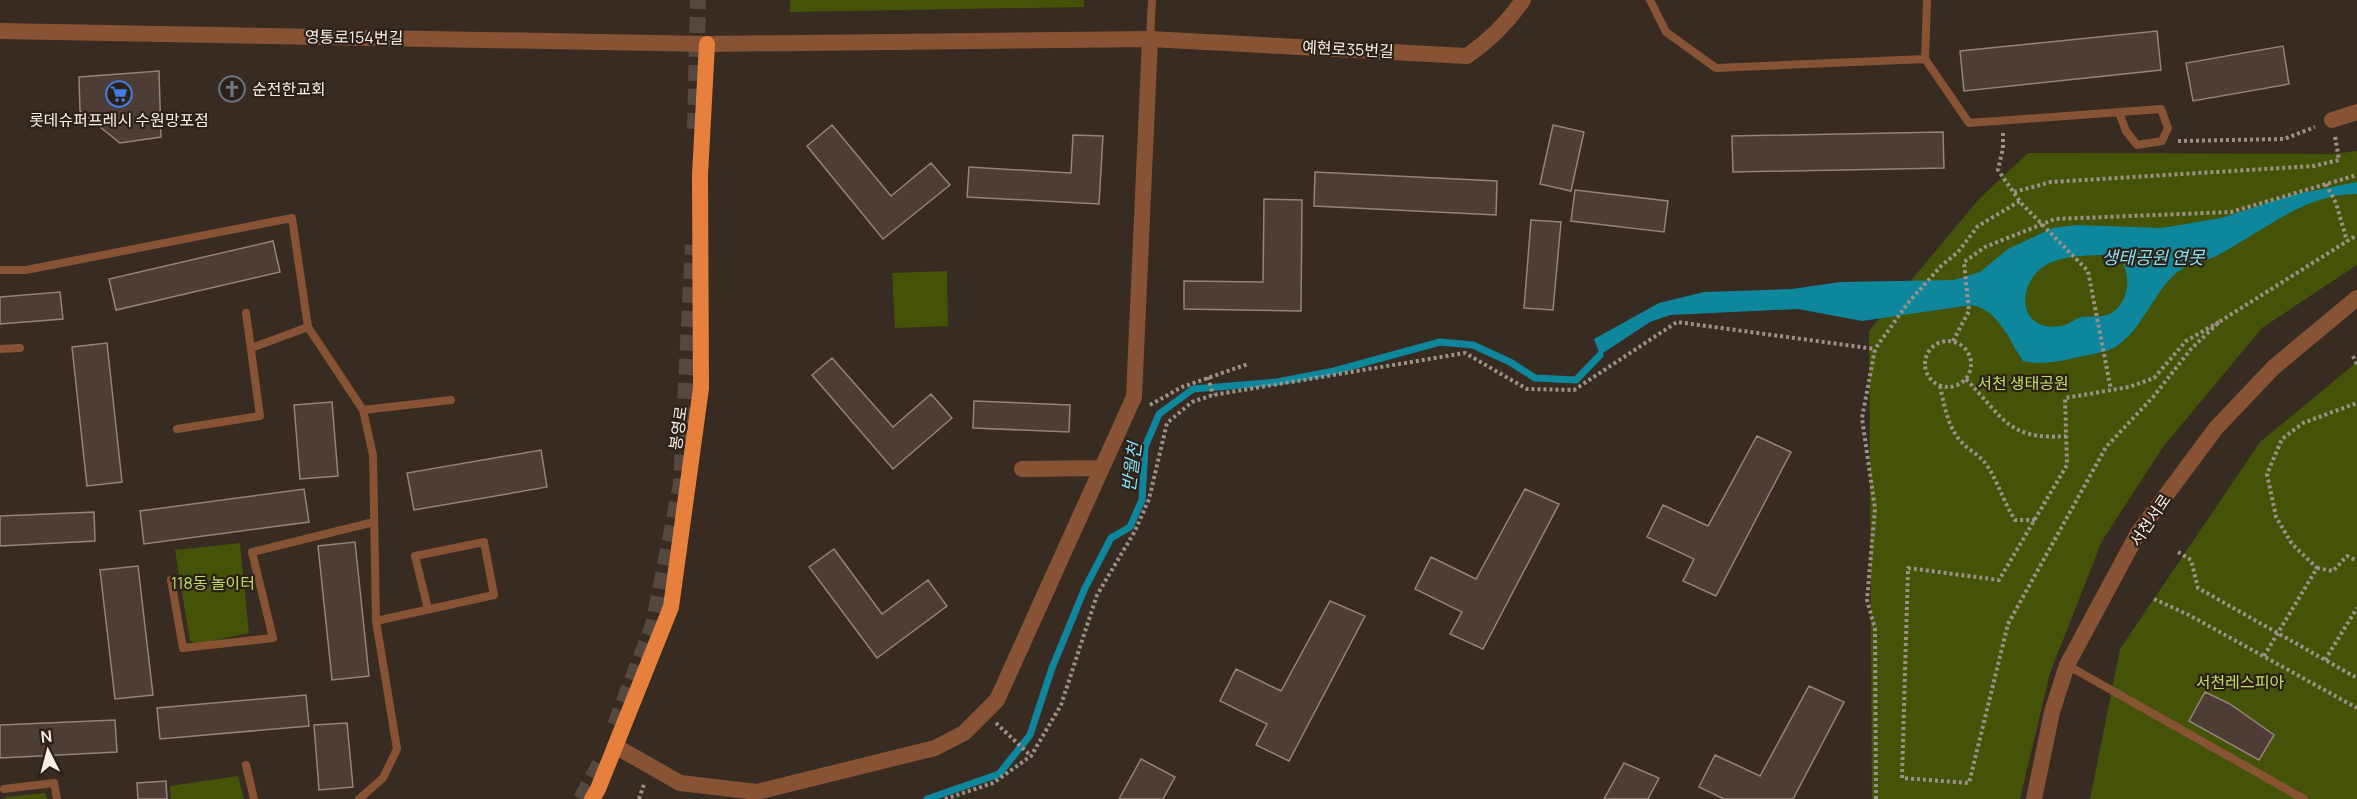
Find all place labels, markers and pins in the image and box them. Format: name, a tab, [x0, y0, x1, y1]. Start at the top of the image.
church icon: 순전한교회	[217, 74, 247, 104]
place label: 순전한교회	[252, 78, 326, 100]
supermarket icon: 롯데슈퍼프레시 수원망포점	[104, 79, 134, 109]
place label: 롯데슈퍼프레시 수원망포점	[29, 109, 209, 131]

